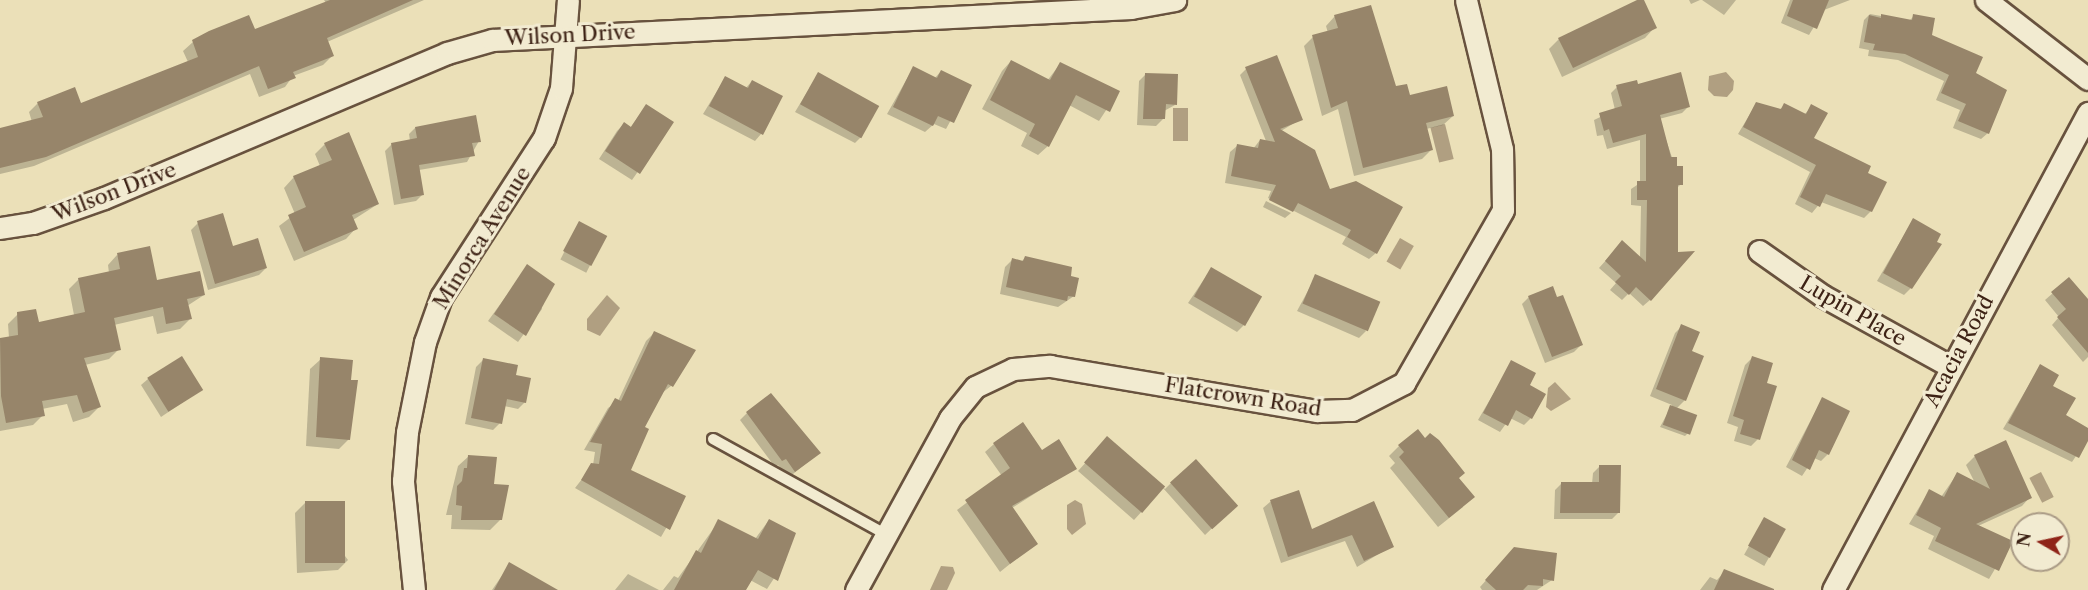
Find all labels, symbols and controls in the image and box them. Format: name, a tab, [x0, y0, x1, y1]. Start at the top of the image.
street label: Wilson Drive	[504, 19, 636, 51]
street label: Wilson Drive	[48, 157, 180, 227]
street label: Minorca Avenue	[428, 162, 536, 314]
street label: Lupin Place	[1795, 270, 1911, 352]
street label: Acacia Road	[1919, 291, 1999, 411]
street label: Flatcrown Road	[1163, 372, 1323, 422]
north arrow	[2010, 512, 2070, 572]
text: N	[2013, 531, 2035, 548]

